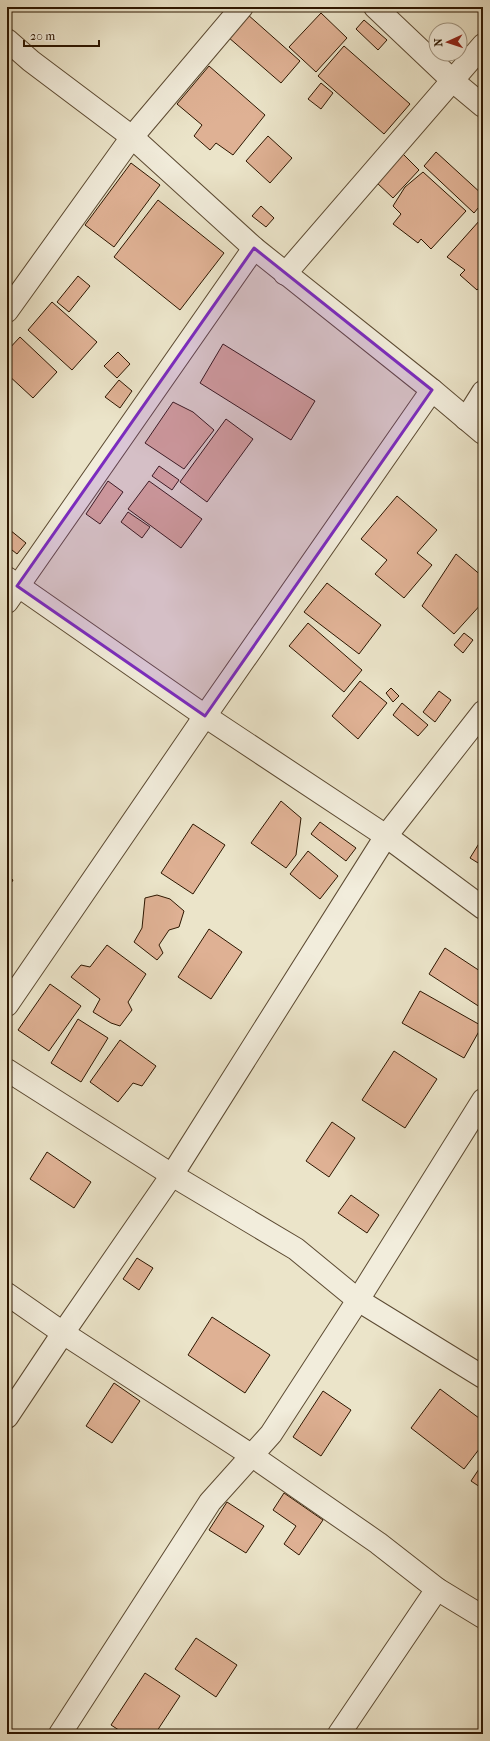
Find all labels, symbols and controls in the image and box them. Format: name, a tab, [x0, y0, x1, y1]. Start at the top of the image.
scale bar	[24, 22, 99, 48]
north arrow	[428, 22, 468, 62]
text: 20 m	[30, 29, 55, 43]
text: N	[432, 37, 445, 47]

